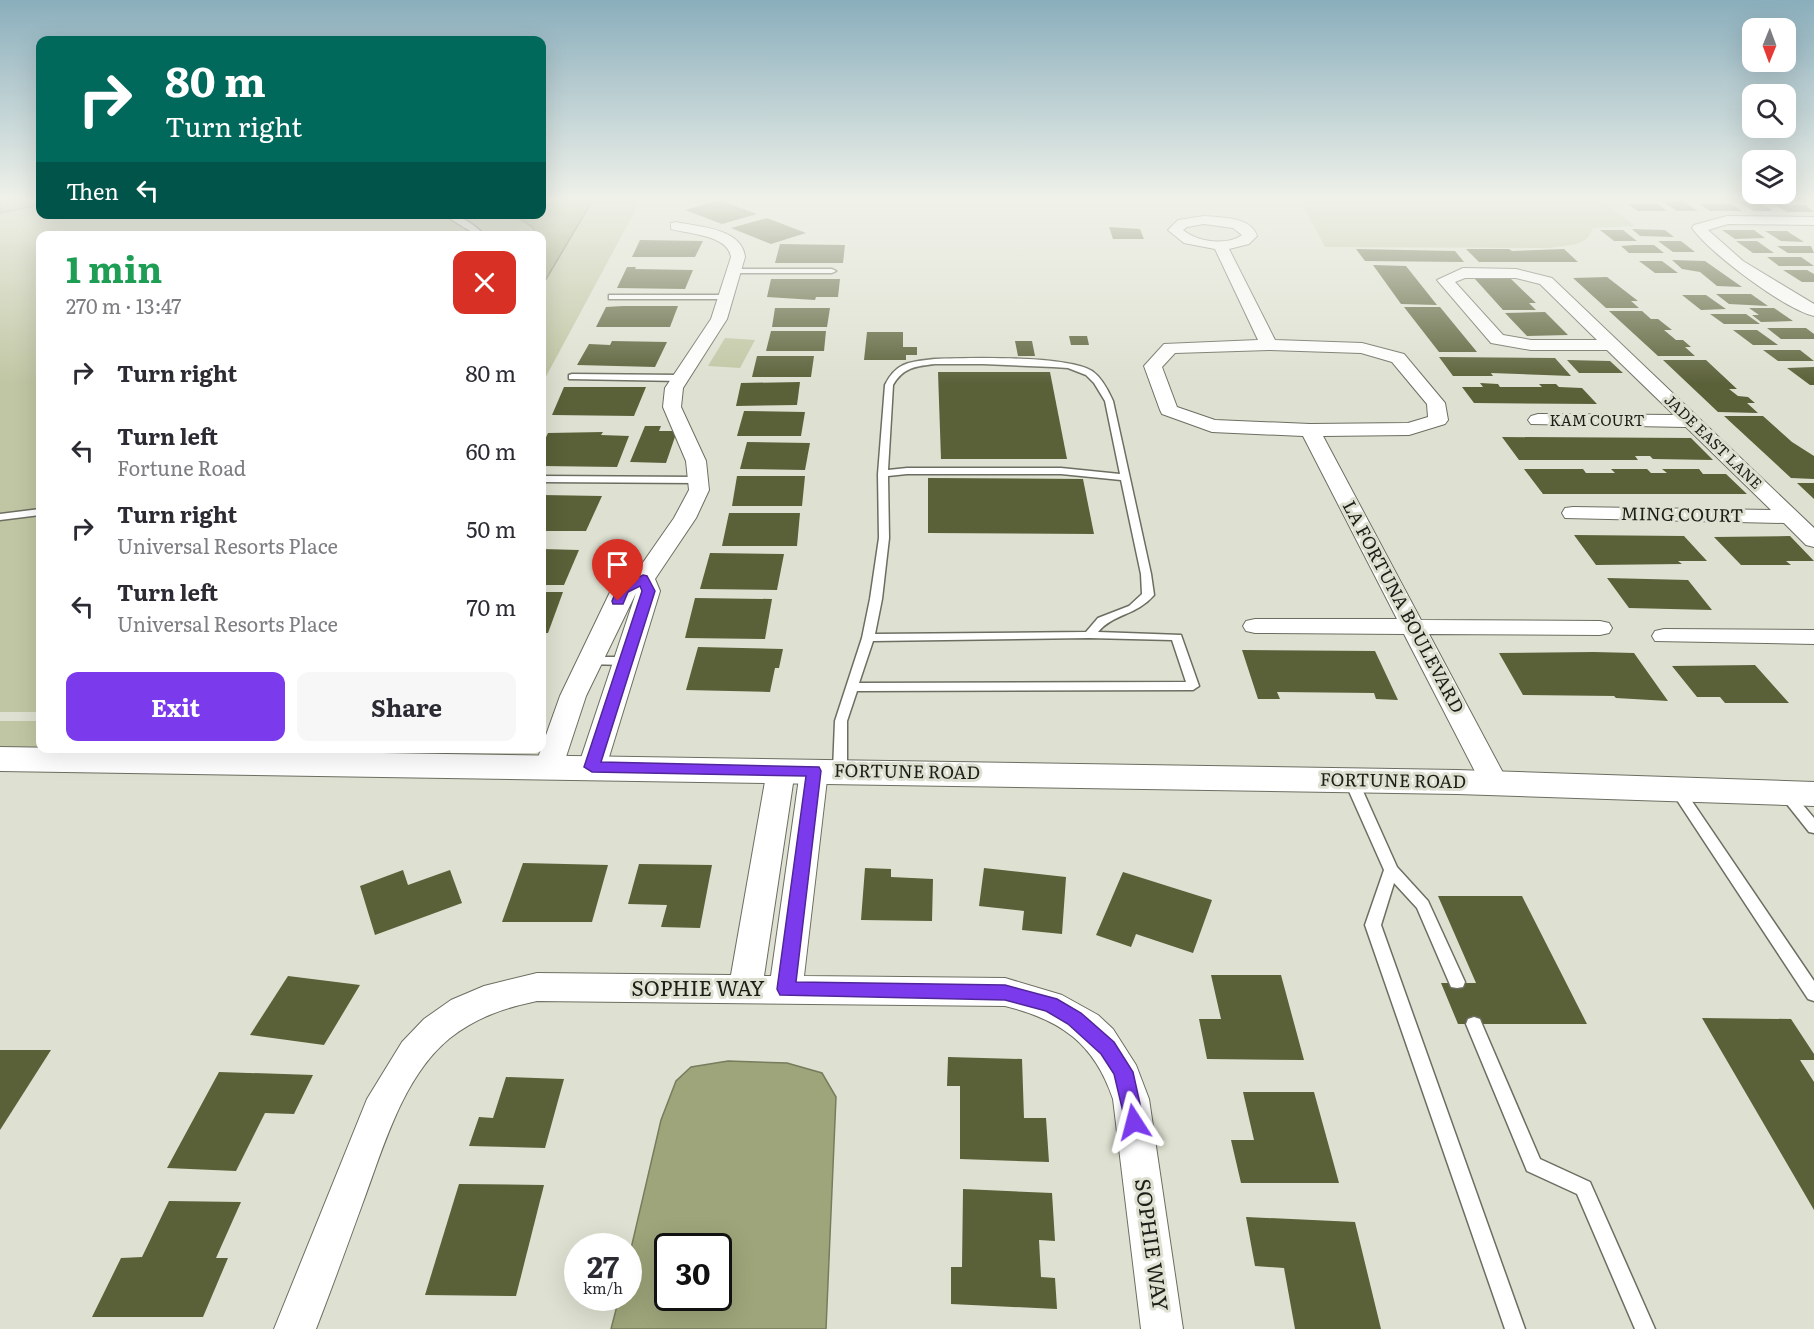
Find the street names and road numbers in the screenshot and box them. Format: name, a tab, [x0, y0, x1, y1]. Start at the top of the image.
street label: JADE EAST LANE	[1660, 388, 1768, 494]
street label: KAM COURT	[1549, 408, 1645, 431]
street label: LA FORTUNA BOULEVARD	[1337, 495, 1472, 717]
street label: MING COURT	[1620, 499, 1744, 528]
street label: FORTUNE ROAD	[834, 756, 980, 785]
street label: FORTUNE ROAD	[1320, 765, 1466, 794]
street label: SOPHIE WAY	[631, 971, 765, 1002]
street label: SOPHIE WAY	[1129, 1176, 1178, 1313]

